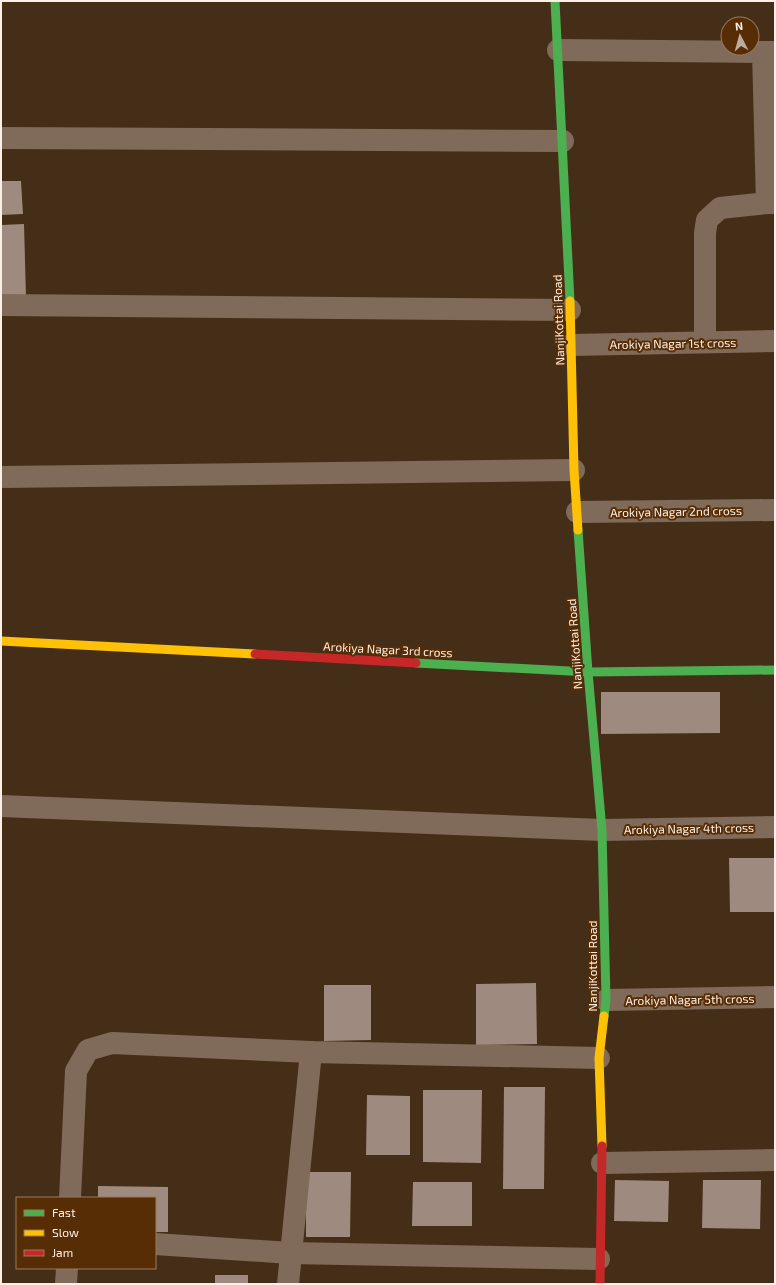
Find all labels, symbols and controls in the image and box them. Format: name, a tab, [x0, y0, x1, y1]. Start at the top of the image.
north arrow	[720, 16, 760, 56]
text: N	[734, 19, 744, 32]
street label: NanjiKottai Road	[549, 274, 568, 366]
street label: Arokiya Nagar 1st cross	[610, 335, 736, 351]
street label: Arokiya Nagar 2nd cross	[610, 503, 742, 519]
street label: NanjiKottai Road	[564, 598, 585, 690]
street label: Arokiya Nagar 3rd cross	[323, 639, 453, 659]
street label: Arokiya Nagar 4th cross	[624, 820, 754, 836]
street label: NanjiKottai Road	[585, 921, 600, 1011]
street label: Arokiya Nagar 5th cross	[625, 991, 755, 1007]
legend	[16, 1197, 156, 1269]
text: Fast	[52, 1205, 76, 1219]
text: Slow	[52, 1225, 79, 1239]
text: Jam	[52, 1245, 73, 1259]

